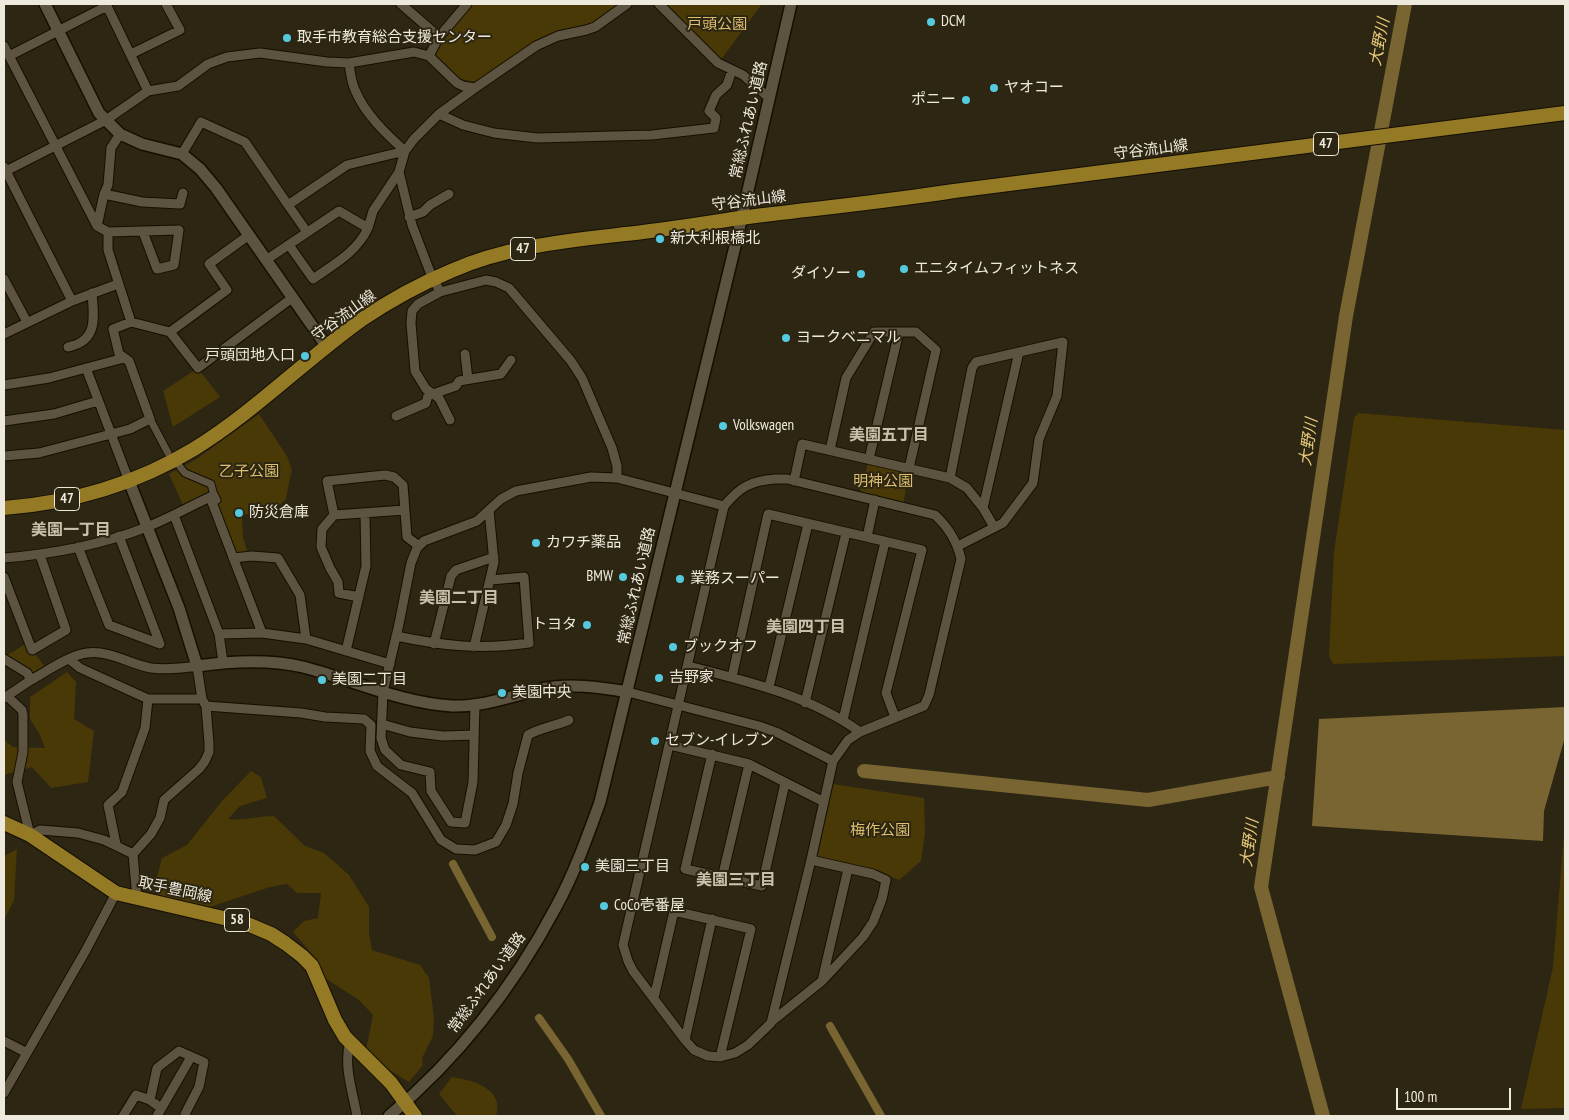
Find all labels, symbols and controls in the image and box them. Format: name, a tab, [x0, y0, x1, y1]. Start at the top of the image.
place label: DCM	[941, 13, 965, 31]
park label: 戸頭公園	[687, 16, 747, 34]
marker: DCM	[925, 16, 937, 28]
water label: 大野川	[1366, 17, 1394, 67]
place label: 取手市教育総合支援センター	[297, 29, 492, 47]
marker: 取手市教育総合支援センター	[281, 32, 293, 44]
street label: 常総ふれあい道路	[727, 60, 771, 180]
place label: ヤオコー	[1004, 79, 1064, 97]
marker: ヤオコー	[988, 82, 1000, 94]
place label: ポニー	[911, 91, 956, 109]
marker: ポニー	[960, 94, 972, 106]
road number: 47	[1314, 132, 1338, 156]
street label: 守谷流山線	[1113, 136, 1189, 164]
street label: 守谷流山線	[711, 187, 787, 215]
place label: 新大利根橋北	[670, 230, 760, 248]
marker: 新大利根橋北	[654, 233, 666, 245]
road number: 47	[510, 238, 536, 260]
place label: エニタイムフィットネス	[914, 260, 1079, 278]
marker: エニタイムフィットネス	[898, 263, 910, 275]
place label: ダイソー	[791, 265, 851, 283]
marker: ダイソー	[855, 268, 867, 280]
street label: 守谷流山線	[308, 287, 380, 345]
place label: ヨークベニマル	[796, 329, 901, 347]
marker: ヨークベニマル	[780, 332, 792, 344]
place label: 戸頭団地入口	[205, 347, 295, 365]
marker: 戸頭団地入口	[299, 350, 311, 362]
place label: Volkswagen	[733, 417, 794, 435]
water label: 大野川	[1296, 417, 1322, 467]
marker: Volkswagen	[717, 420, 729, 432]
district label: 美園五丁目	[849, 425, 929, 445]
park label: 乙子公園	[219, 463, 279, 481]
park label: 明神公園	[853, 473, 913, 491]
road number: 47	[54, 488, 80, 510]
place label: 防災倉庫	[249, 504, 309, 522]
marker: 防災倉庫	[233, 507, 245, 519]
district label: 美園一丁目	[31, 520, 111, 540]
street label: 常総ふれあい道路	[615, 526, 659, 646]
place label: カワチ薬品	[546, 534, 621, 552]
marker: カワチ薬品	[530, 537, 542, 549]
place label: BMW	[586, 568, 613, 586]
place label: 業務スーパー	[690, 570, 780, 588]
marker: BMW	[617, 571, 629, 583]
marker: 業務スーパー	[674, 573, 686, 585]
district label: 美園二丁目	[419, 588, 499, 608]
place label: トヨタ	[532, 616, 577, 634]
district label: 美園四丁目	[766, 617, 846, 637]
marker: トヨタ	[581, 619, 593, 631]
place label: ブックオフ	[683, 638, 758, 656]
marker: ブックオフ	[667, 641, 679, 653]
place label: 吉野家	[669, 669, 714, 687]
place label: 美園二丁目	[332, 671, 407, 689]
marker: 吉野家	[653, 672, 665, 684]
marker: 美園二丁目	[316, 674, 328, 686]
place label: 美園中央	[512, 684, 572, 702]
marker: 美園中央	[496, 687, 508, 699]
place label: セブン-イレブン	[665, 732, 774, 750]
marker: セブン-イレブン	[649, 735, 661, 747]
water label: 大野川	[1237, 818, 1263, 868]
park label: 梅作公園	[850, 822, 910, 840]
place label: 美園三丁目	[595, 858, 670, 876]
marker: 美園三丁目	[579, 861, 591, 873]
district label: 美園三丁目	[696, 870, 776, 890]
street label: 取手豊岡線	[136, 873, 214, 907]
place label: CoCo壱番屋	[614, 897, 685, 915]
marker: CoCo壱番屋	[598, 900, 610, 912]
road number: 58	[224, 908, 250, 932]
street label: 常総ふれあい道路	[444, 929, 530, 1037]
scale bar	[1399, 1078, 1514, 1110]
text: 100 m	[1404, 1087, 1437, 1106]

